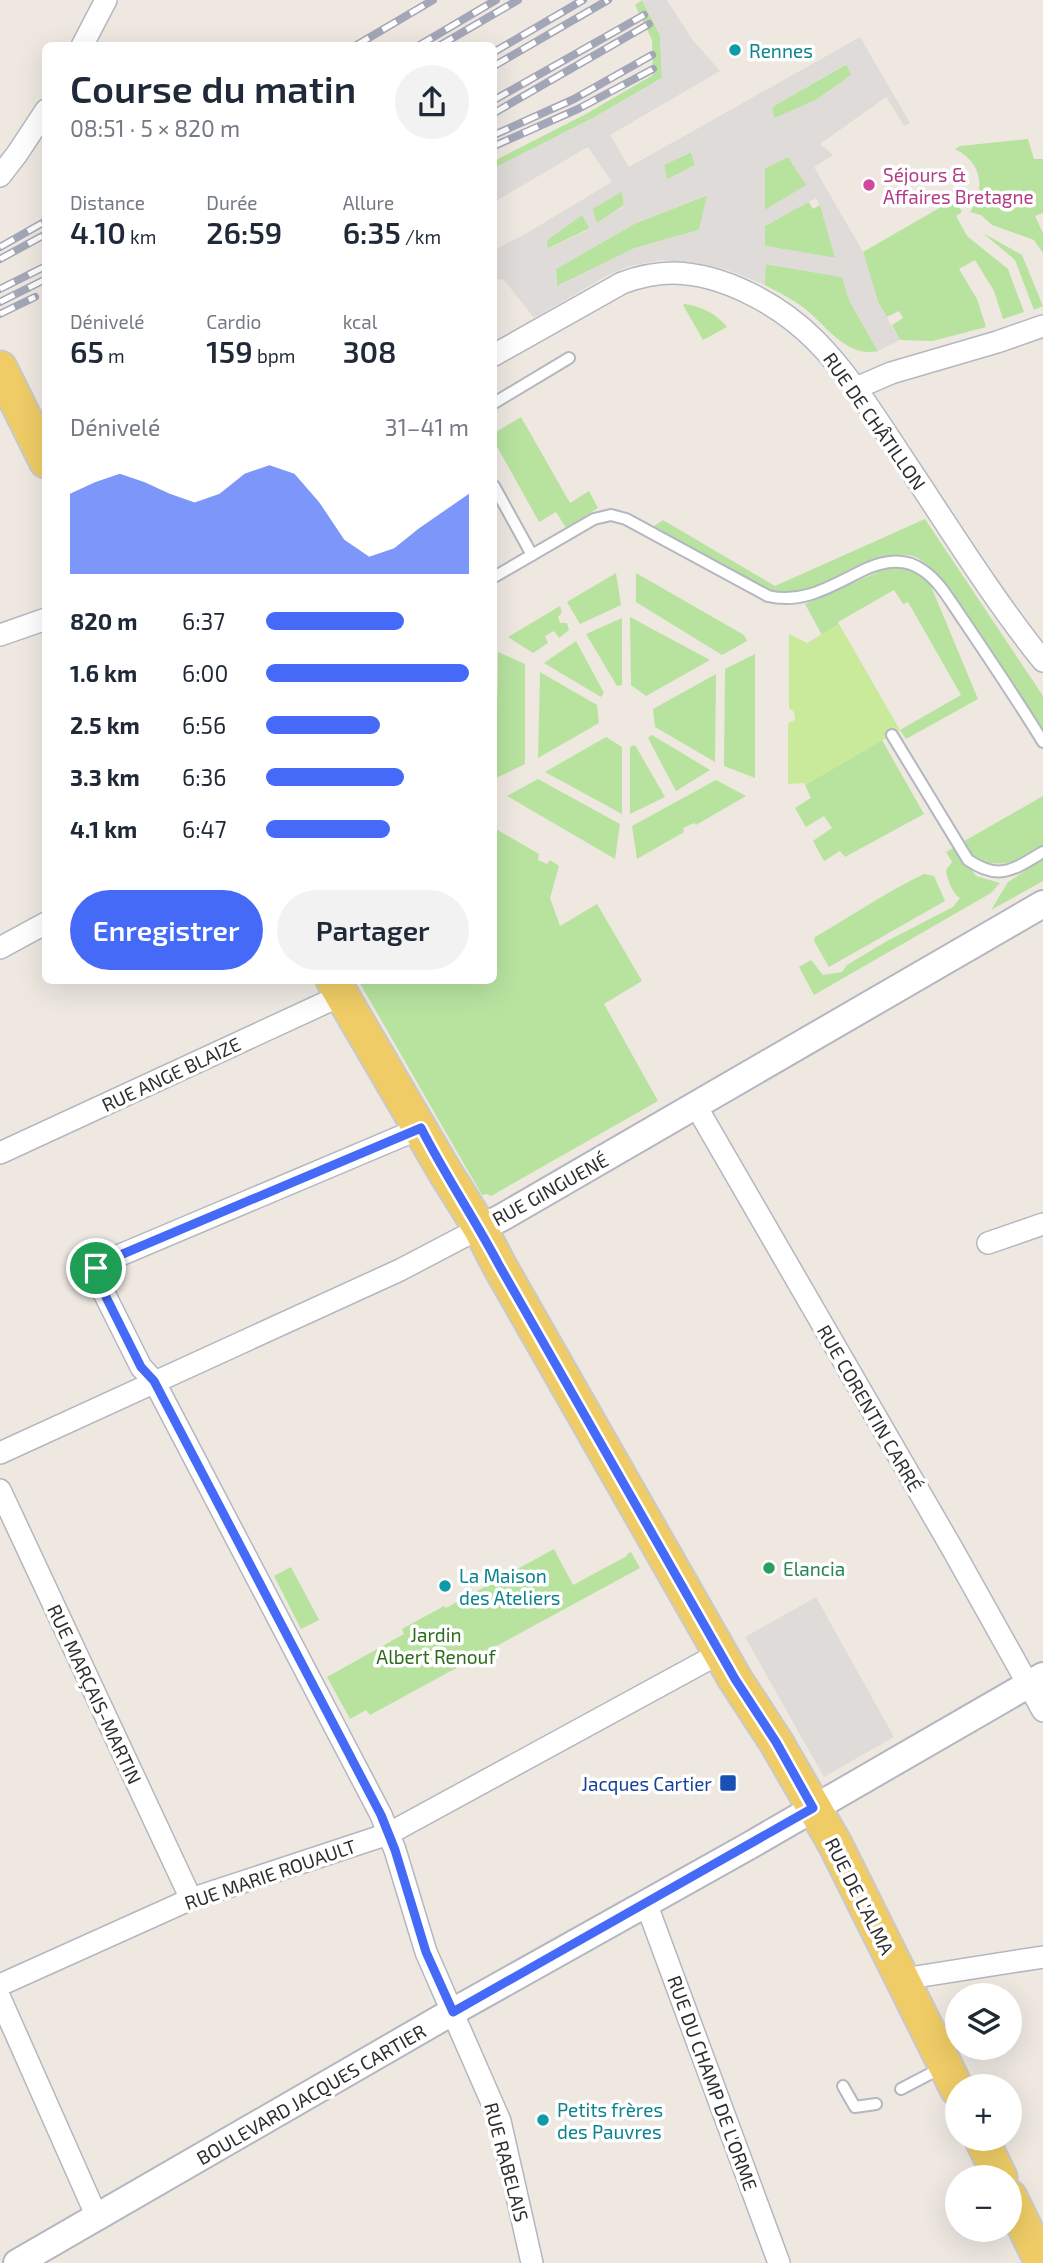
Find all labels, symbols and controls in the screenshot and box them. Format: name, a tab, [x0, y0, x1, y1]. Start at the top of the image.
place label: Rennes	[749, 39, 813, 62]
marker: Rennes	[727, 42, 743, 58]
text: Course du matin	[70, 65, 356, 111]
button: share	[395, 65, 469, 139]
text: 08:51 · 5 × 820 m	[70, 114, 240, 142]
place label: Séjours & Affaires Bretagne	[883, 163, 1034, 208]
marker: Séjours & Affaires Bretagne	[861, 177, 877, 193]
text: Distance	[70, 191, 145, 214]
text: Durée	[206, 191, 258, 214]
text: Allure	[343, 191, 394, 214]
text: 4.10	[70, 214, 126, 250]
text: 26:59	[206, 214, 282, 250]
text: 6:35	[343, 214, 401, 250]
text: km	[126, 225, 156, 248]
text: /km	[401, 225, 441, 248]
text: Dénivelé	[70, 310, 145, 333]
text: Cardio	[206, 310, 261, 333]
text: kcal	[343, 310, 377, 333]
text: 65	[70, 333, 104, 369]
text: 159	[206, 333, 253, 369]
text: 308	[343, 333, 397, 369]
text: m	[104, 344, 125, 367]
text: bpm	[253, 344, 295, 367]
street label: RUE DE CHÂTILLON	[819, 348, 931, 494]
text: Dénivelé	[70, 413, 160, 441]
text: 31–41 m	[385, 413, 469, 441]
text: 820 m	[70, 607, 137, 635]
text: 6:37	[182, 607, 225, 635]
text: 1.6 km	[70, 659, 137, 687]
text: 6:00	[182, 659, 228, 687]
text: 2.5 km	[70, 711, 140, 739]
text: 6:56	[182, 711, 226, 739]
text: 3.3 km	[70, 763, 140, 791]
text: 6:36	[182, 763, 227, 791]
text: 4.1 km	[70, 815, 137, 843]
text: 6:47	[182, 815, 227, 843]
button: Enregistrer	[70, 890, 263, 970]
button: Partager	[277, 890, 469, 970]
street label: RUE ANGE BLAIZE	[98, 1032, 244, 1116]
street label: RUE GINGUENÉ	[488, 1148, 612, 1230]
pin	[66, 1238, 126, 1298]
icon: arrive	[77, 1249, 115, 1287]
street label: RUE CORENTIN CARRÉ	[813, 1320, 927, 1496]
place label: Elancia	[783, 1557, 845, 1580]
marker: Elancia	[761, 1560, 777, 1576]
place label: La Maison des Ateliers	[459, 1564, 560, 1609]
marker: La Maison des Ateliers	[437, 1578, 453, 1594]
street label: RUE MARÇAIS-MARTIN	[42, 1600, 147, 1788]
park label: Jardin Albert Renouf	[376, 1623, 496, 1668]
place label: Jacques Cartier	[582, 1772, 712, 1795]
marker: Jacques Cartier	[718, 1773, 738, 1793]
street label: RUE MARIE ROUAULT	[181, 1834, 359, 1914]
street label: RUE DE L'ALMA	[821, 1834, 899, 1959]
street label: RUE DU CHAMP DE L'ORME	[663, 1972, 763, 2194]
map controls	[945, 1983, 1022, 2242]
button: layers	[945, 1983, 1022, 2060]
street label: BOULEVARD JACQUES CARTIER	[192, 2019, 430, 2169]
button: +	[945, 2074, 1022, 2151]
place label: Petits frères des Pauvres	[557, 2098, 663, 2143]
street label: RUE RABELAIS	[480, 2100, 534, 2224]
marker: Petits frères des Pauvres	[535, 2112, 551, 2128]
button: −	[945, 2165, 1022, 2242]

